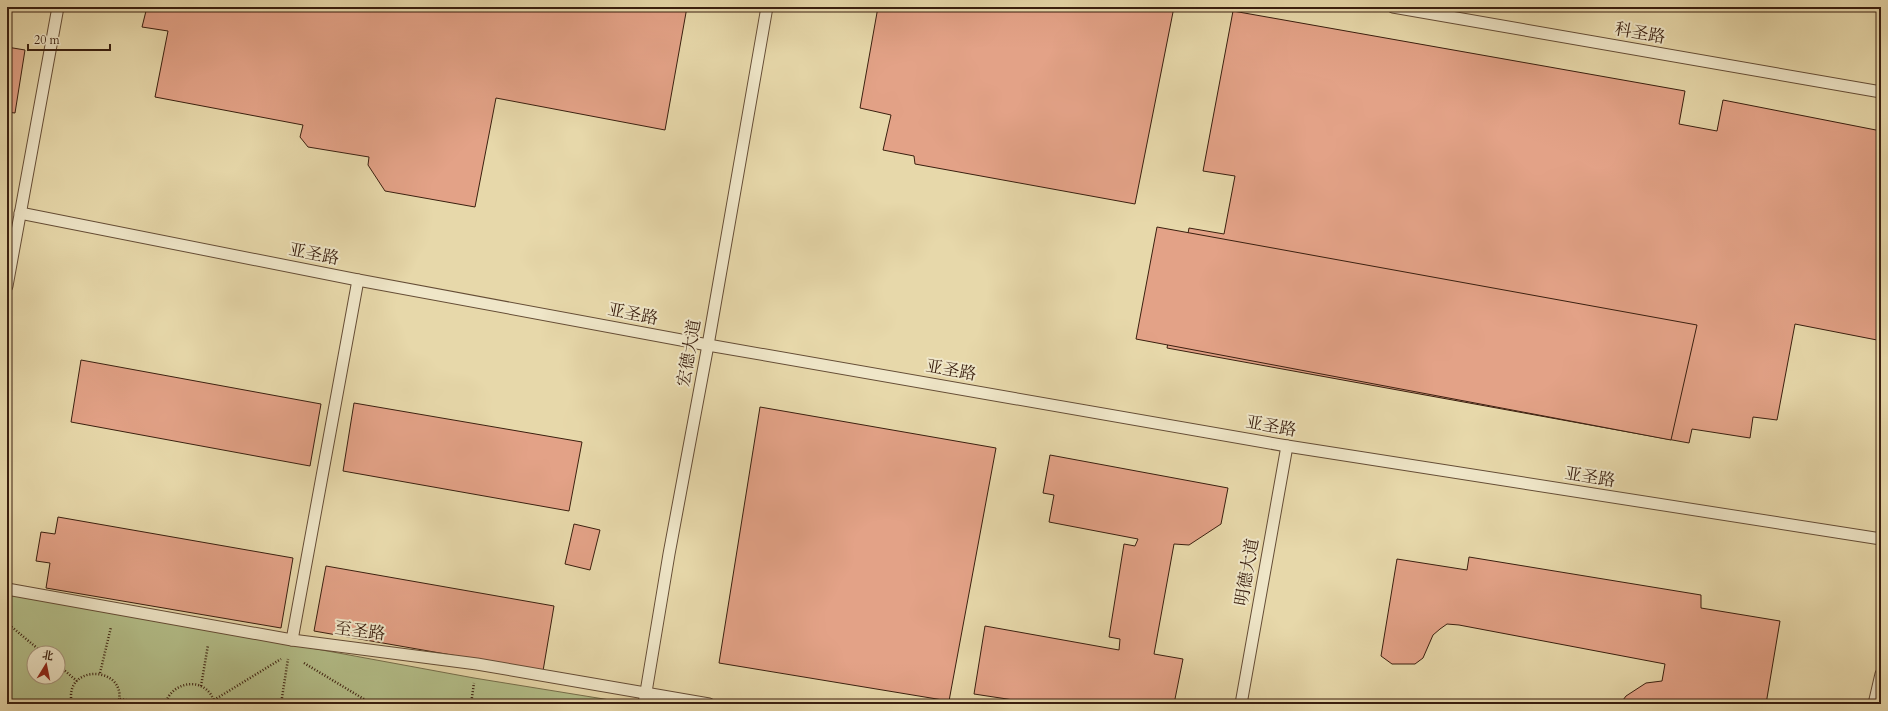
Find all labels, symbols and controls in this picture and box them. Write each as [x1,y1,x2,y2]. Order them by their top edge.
street label: 科圣路 [1613,17,1667,49]
scale bar [28,26,110,52]
text: 20 m [34,32,61,48]
street label: 亚圣路 [287,238,341,270]
street label: 亚圣路 [606,298,660,330]
street label: 宏德大道 [672,318,706,388]
street label: 亚圣路 [924,354,978,386]
street label: 亚圣路 [1244,410,1298,442]
street label: 亚圣路 [1563,462,1617,492]
street label: 明德大道 [1230,537,1264,607]
street label: 至圣路 [333,616,387,646]
north arrow [26,645,66,685]
text: 北 [41,647,54,664]

